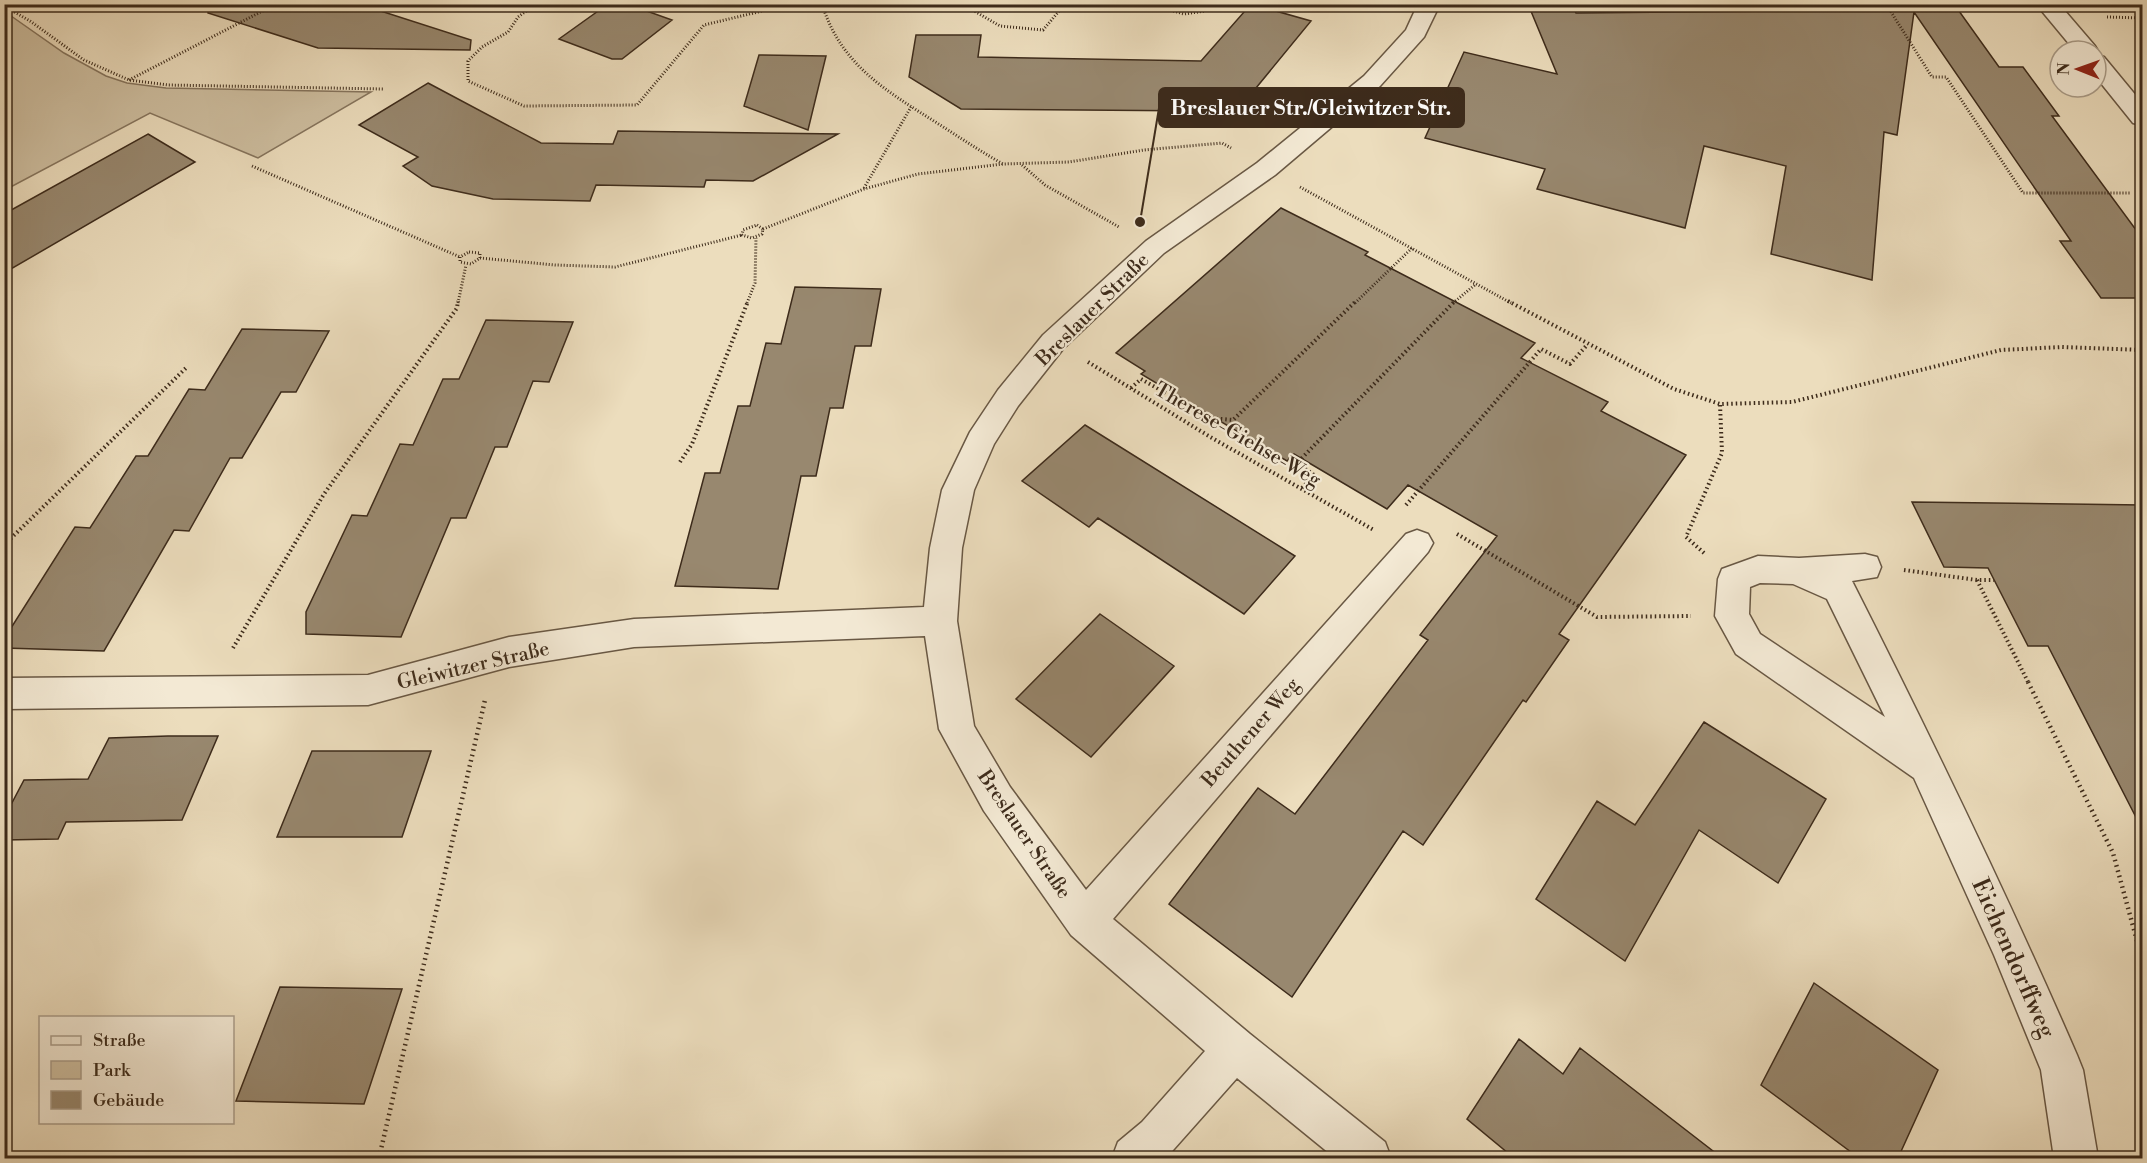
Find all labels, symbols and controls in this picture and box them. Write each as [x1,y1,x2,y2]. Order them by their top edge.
north arrow [2048,39,2108,99]
text: N [2054,62,2074,75]
callout: Breslauer Str./Gleiwitzer Str. [1159,88,1464,127]
text: Breslauer Str./Gleiwitzer Str. [1171,96,1451,122]
street label: Breslauer Straße [1030,248,1155,373]
street label: Therese-Giehse-Weg [1150,377,1325,493]
street label: Gleiwitzer Straße [395,637,552,696]
street label: Beuthener Weg [1196,673,1306,794]
street label: Breslauer Straße [971,765,1076,904]
street label: Eichendorffweg [1964,874,2062,1043]
legend [39,1016,234,1124]
text: Straße [93,1029,146,1052]
text: Park [93,1059,132,1082]
text: Gebäude [93,1089,164,1112]

